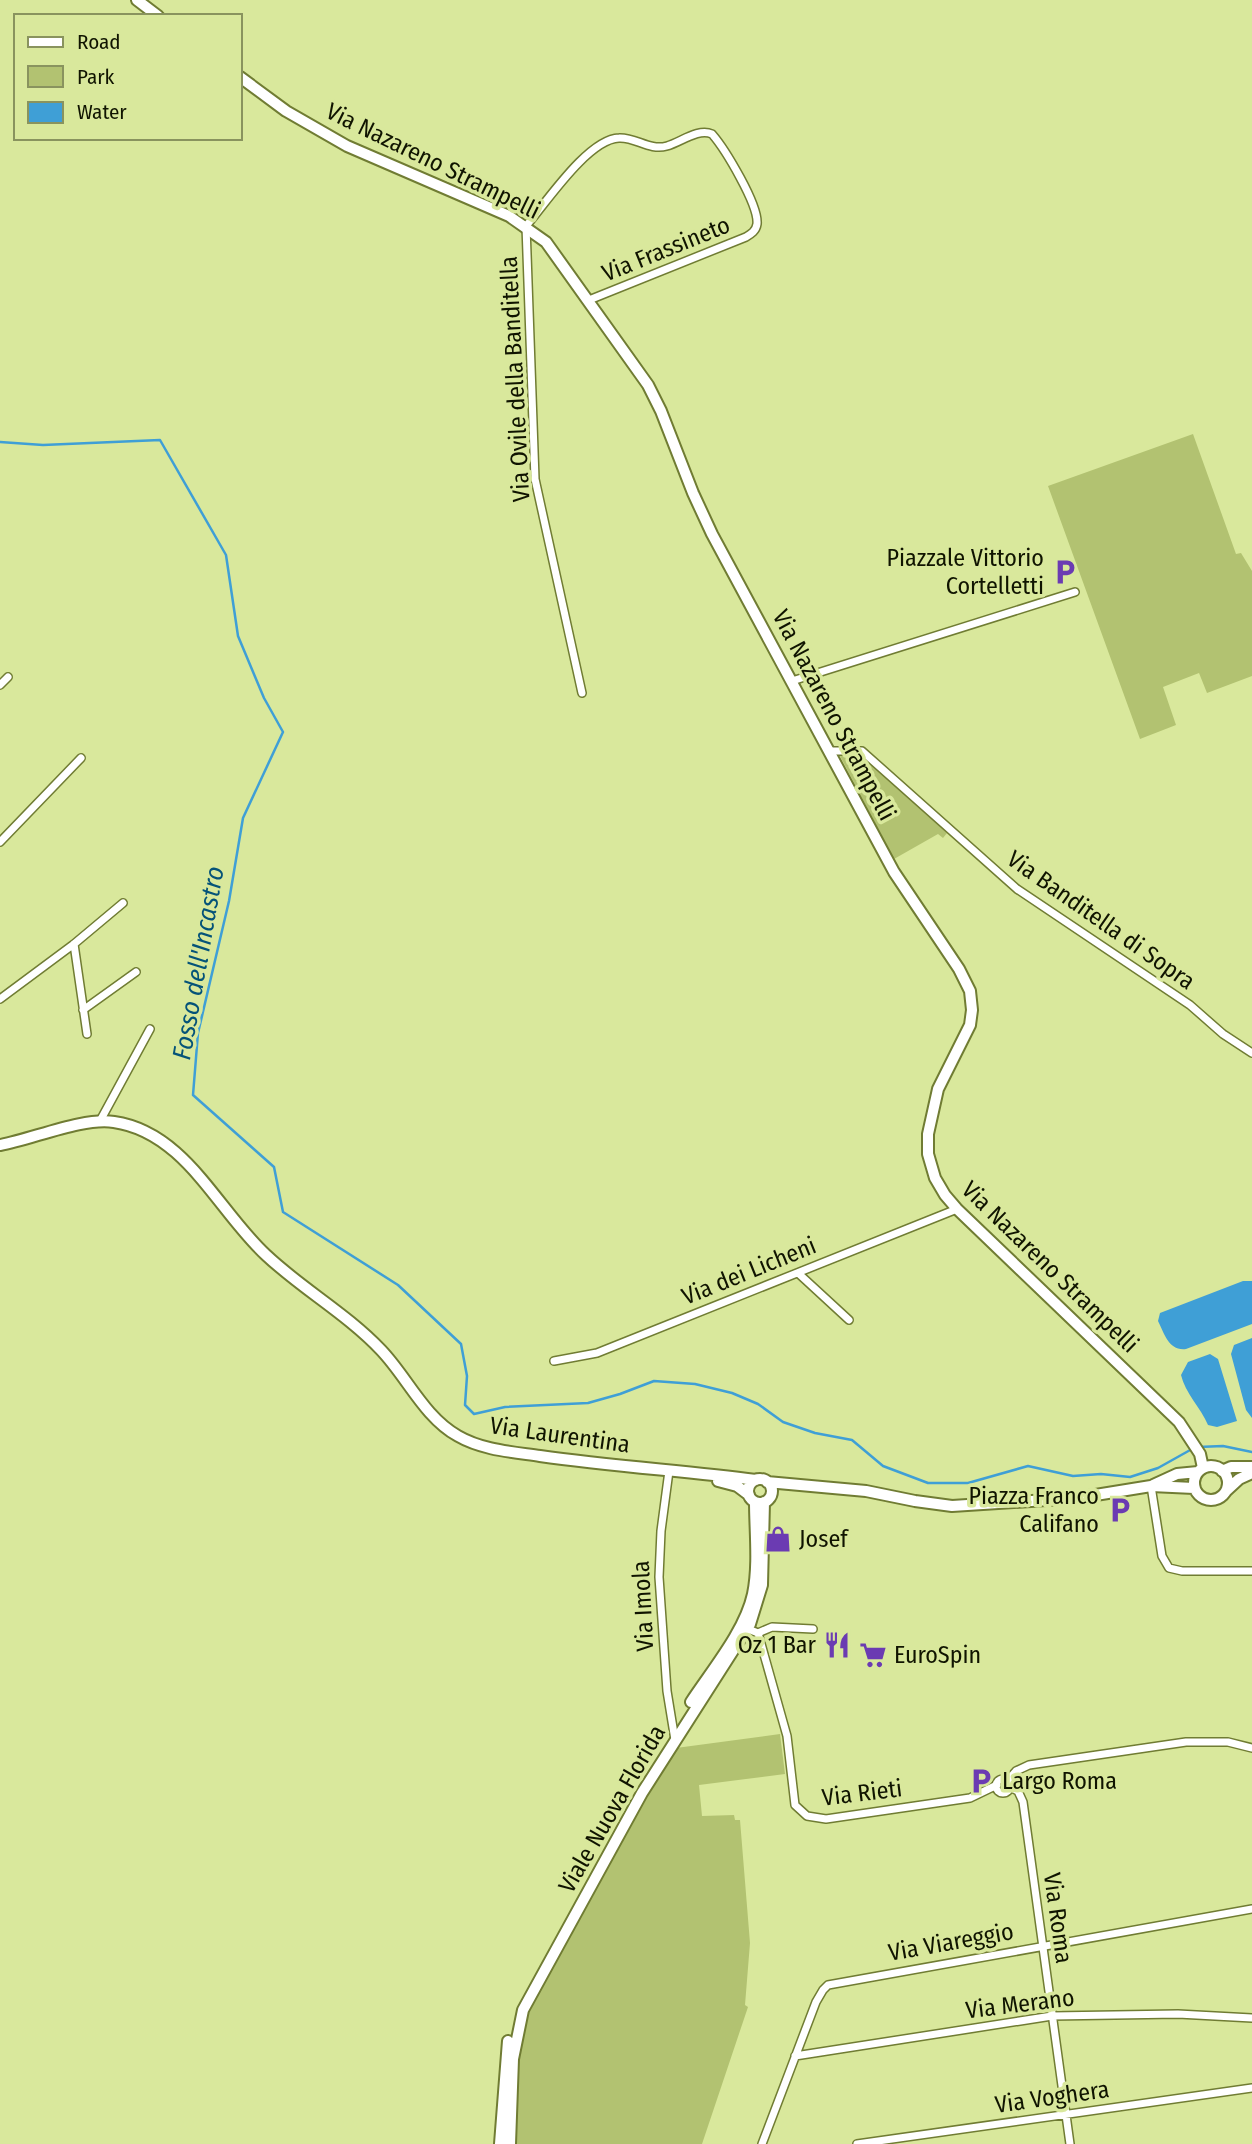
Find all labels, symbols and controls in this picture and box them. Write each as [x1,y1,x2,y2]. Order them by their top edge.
legend [14,14,242,140]
text: Road [77,29,121,55]
text: Park [77,64,115,90]
street label: Via Nazareno Strampelli [322,97,544,225]
text: Water [77,99,127,125]
street label: Via Frassineto [598,211,734,287]
street label: Via Ovile della Banditella [495,255,535,503]
place label: Piazzale Vittorio Cortelletti [886,544,1044,600]
parking icon: Piazzale Vittorio Cortelletti [1050,557,1080,587]
street label: Via Nazareno Strampelli [767,605,901,825]
street label: Via Banditella di Sopra [1002,845,1200,995]
water label: Fosso dell'Incastro [166,864,231,1062]
street label: Via Nazareno Strampelli [956,1176,1144,1358]
street label: Via dei Licheni [678,1231,820,1311]
street label: Via Laurentina [488,1411,632,1459]
place label: Piazza Franco Califano [968,1482,1099,1538]
parking icon: Piazza Franco Califano [1105,1495,1135,1525]
shop icon: Josef [763,1524,793,1554]
place label: Josef [799,1525,849,1553]
street label: Via Imola [627,1560,659,1652]
restaurant icon: Oz 1 Bar [822,1630,852,1660]
place label: Oz 1 Bar [738,1631,817,1659]
supermarket icon: EuroSpin [858,1640,888,1670]
place label: EuroSpin [894,1641,981,1669]
street label: Viale Nuova Florida [553,1720,671,1898]
parking icon: Largo Roma [966,1766,996,1796]
place label: Largo Roma [1002,1767,1117,1795]
street label: Via Rieti [820,1774,904,1812]
street label: Via Roma [1038,1871,1078,1965]
street label: Via Viareggio [886,1917,1016,1967]
street label: Via Merano [964,1983,1076,2025]
street label: Via Voghera [993,2075,1111,2119]

